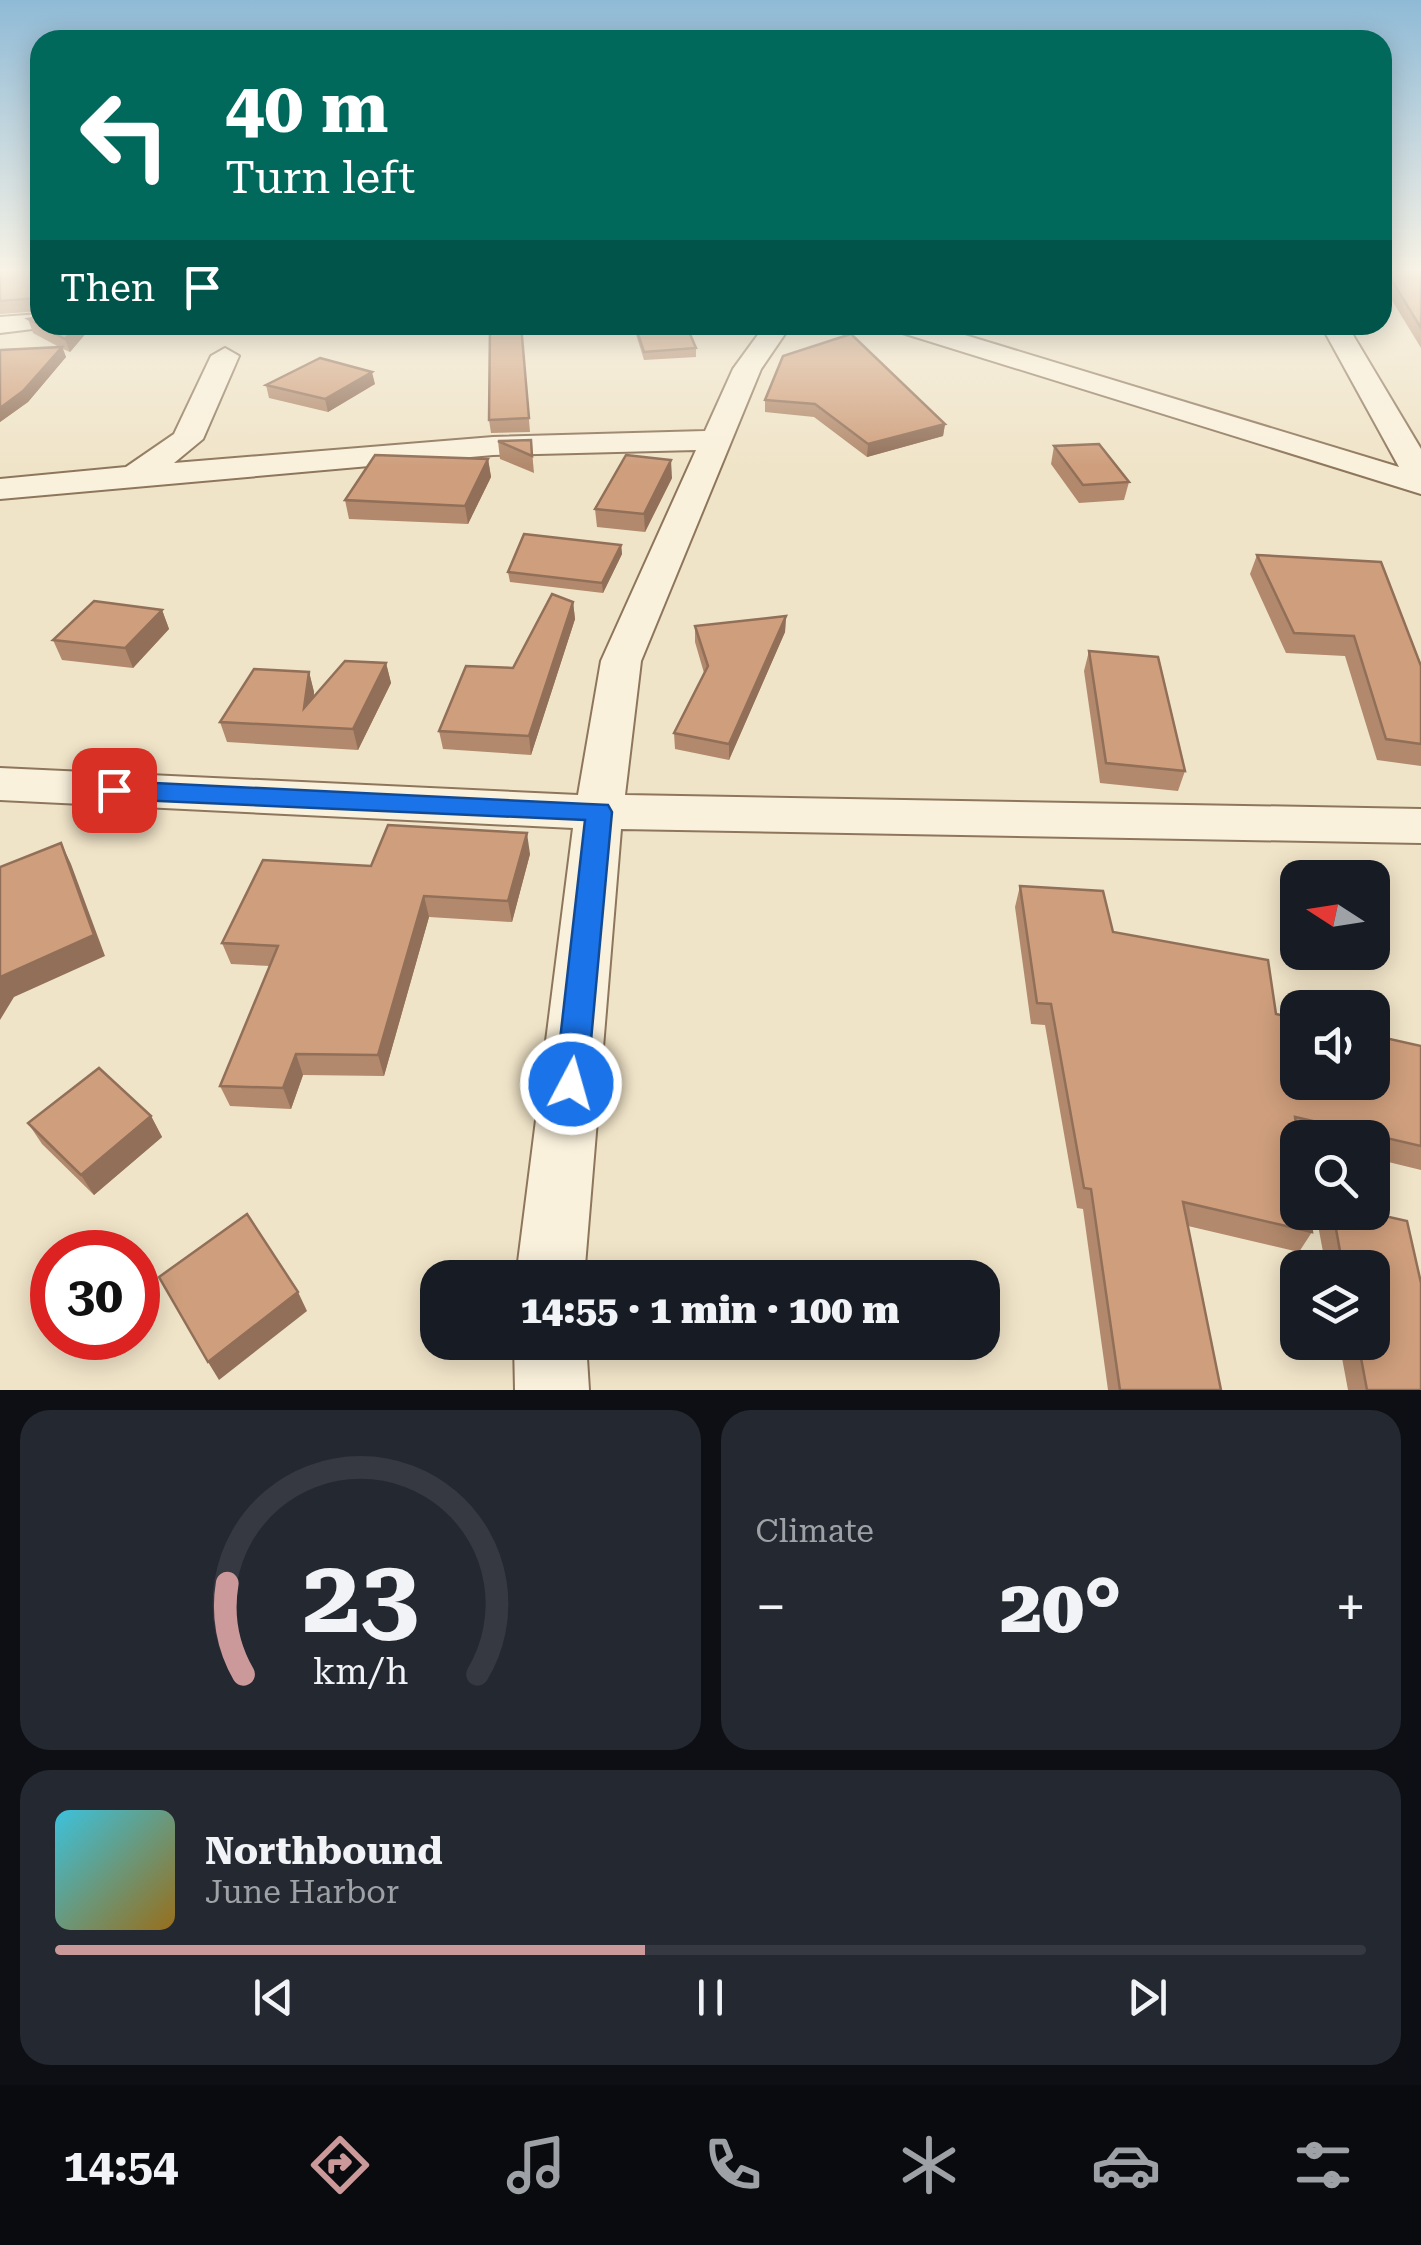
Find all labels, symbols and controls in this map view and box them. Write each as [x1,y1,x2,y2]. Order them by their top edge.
text: 40 m [225,67,389,149]
icon: left [60,70,190,200]
text: Turn left [225,151,415,204]
icon: arrive [175,260,230,315]
text: Then [60,266,155,310]
pin [72,748,157,833]
icon: arrive [87,763,142,818]
north arrow [1280,860,1390,970]
map controls [1280,860,1390,1360]
button: sound [1280,990,1390,1100]
position arrow [519,1032,623,1136]
button: search [1280,1120,1390,1230]
speed limit sign: 30 [30,1230,160,1360]
button: layers [1280,1250,1390,1360]
text: 14:55 · 1 min · 100 m [520,1288,900,1332]
text: Climate [756,1512,874,1550]
text: 23 [302,1536,418,1657]
text: 20° [1000,1562,1122,1650]
text: − [756,1575,786,1639]
text: + [1335,1575,1366,1639]
text: km/h [312,1651,408,1693]
text: Northbound [205,1829,443,1873]
text: June Harbor [205,1873,399,1911]
icon: previous [246,1970,301,2025]
icon: pause [683,1970,738,2025]
icon: next [1120,1970,1175,2025]
icon: directions [305,2130,375,2200]
icon: music [501,2130,571,2200]
icon: phone [698,2130,768,2200]
icon: climate [894,2130,964,2200]
icon: car [1091,2130,1161,2200]
icon: filters [1288,2130,1358,2200]
text: 14:54 [63,2139,178,2192]

